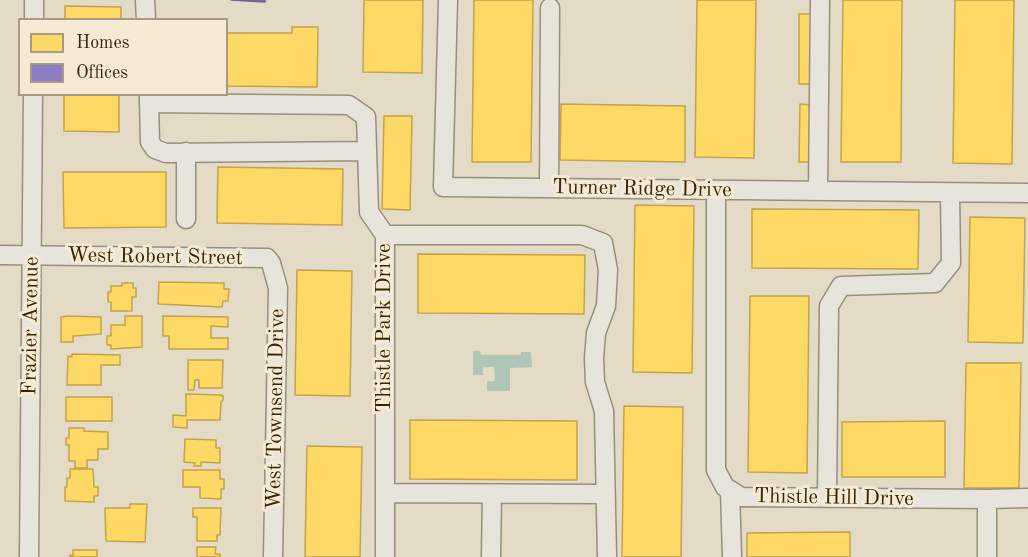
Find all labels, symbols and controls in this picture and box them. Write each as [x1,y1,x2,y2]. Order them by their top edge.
legend [18,18,228,96]
text: Homes [76,34,130,52]
text: Offices [76,64,128,82]
street label: Turner Ridge Drive [552,175,732,203]
street label: West Robert Street [67,243,243,271]
street label: Thistle Park Drive [371,243,397,413]
street label: Frazier Avenue [17,256,45,396]
street label: West Townsend Drive [262,308,290,510]
street label: Thistle Hill Drive [754,484,914,512]

